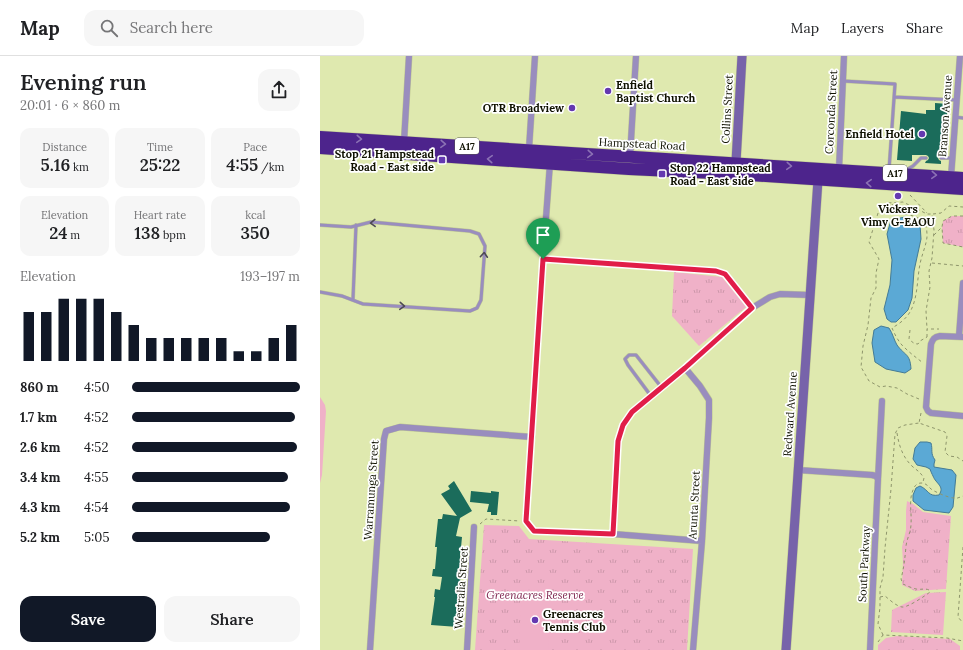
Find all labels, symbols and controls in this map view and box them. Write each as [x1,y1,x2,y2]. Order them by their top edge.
search box [84,10,364,46]
text: Map [20,16,60,40]
icon: search [98,17,120,39]
text: Search here [130,18,213,37]
text: Map [791,19,819,37]
text: Layers [841,19,884,37]
text: Share [906,19,943,37]
text: Evening run [20,68,147,96]
button: share [258,69,300,111]
street label: Corconda Street [822,69,840,154]
street label: Collins Street [718,73,736,144]
street label: Branson Avenue [935,74,955,158]
place label: Enfield Baptist Church [616,78,696,105]
marker: Enfield Baptist Church [603,86,613,96]
text: 20:01 · 6 × 860 m [20,97,120,114]
place label: OTR Broadview [483,101,564,115]
marker: OTR Broadview [567,103,577,113]
place label: Enfield Hotel [845,127,915,141]
marker: Enfield Hotel [917,129,927,139]
one-way arrow [356,135,362,143]
street label: Hampstead Road [598,135,686,153]
road number: A17 [455,138,479,154]
text: Distance [42,140,87,154]
text: Time [147,140,173,154]
text: Pace [243,140,267,154]
one-way arrow [440,140,446,149]
place label: Stop 21 Hampstead Road - East side [335,147,434,174]
one-way arrow [587,150,593,159]
text: 5.16 [40,154,70,176]
text: 25:22 [140,154,180,176]
text: 4:55 [226,154,258,176]
marker: Stop 21 Hampstead Road - East side [437,155,447,165]
one-way arrow [487,155,493,164]
text: km [70,160,89,174]
text: /km [258,160,284,174]
place label: Stop 22 Hampstead Road - East side [670,161,771,188]
one-way arrow [786,161,792,170]
road number: A17 [883,165,907,181]
marker: Stop 22 Hampstead Road - East side [657,169,667,179]
one-way arrow [931,171,937,180]
one-way arrow [866,179,872,187]
marker: Vickers Vimy G-EAOU [893,191,903,201]
place label: Vickers Vimy G-EAOU [861,202,936,229]
text: Elevation [41,208,88,222]
text: Heart rate [134,208,186,222]
text: kcal [245,208,265,222]
pin [526,218,560,259]
one-way arrow [369,219,375,227]
text: 24 [49,222,67,244]
text: 138 [134,222,160,244]
text: 350 [241,222,270,244]
icon: arrive [532,224,554,246]
text: m [67,228,80,242]
text: bpm [160,228,186,242]
one-way arrow [480,252,489,258]
text: Elevation [20,268,76,285]
text: 193–197 m [240,268,300,285]
one-way arrow [399,302,405,311]
street label: Redward Avenue [780,371,800,457]
text: 860 m [20,379,59,396]
text: 4:50 [84,379,109,396]
text: 1.7 km [20,409,57,426]
text: 4:52 [84,409,108,426]
text: 2.6 km [20,439,61,456]
text: 4:52 [84,439,108,456]
street label: Warramunga Street [361,439,382,540]
text: 3.4 km [20,469,61,486]
text: 4:55 [84,469,108,486]
street label: Arunta Street [685,470,703,541]
text: 4.3 km [20,499,61,516]
text: 4:54 [84,499,108,516]
street label: South Parkway [855,526,873,602]
text: 5.2 km [20,529,60,546]
text: 5:05 [84,529,110,546]
street label: Westralia Street [451,546,471,629]
park label: Greenacres Reserve [486,588,584,602]
button: Save [20,596,156,642]
button: Share [164,596,300,642]
place label: Greenacres Tennis Club [543,607,605,634]
marker: Greenacres Tennis Club [530,615,540,625]

